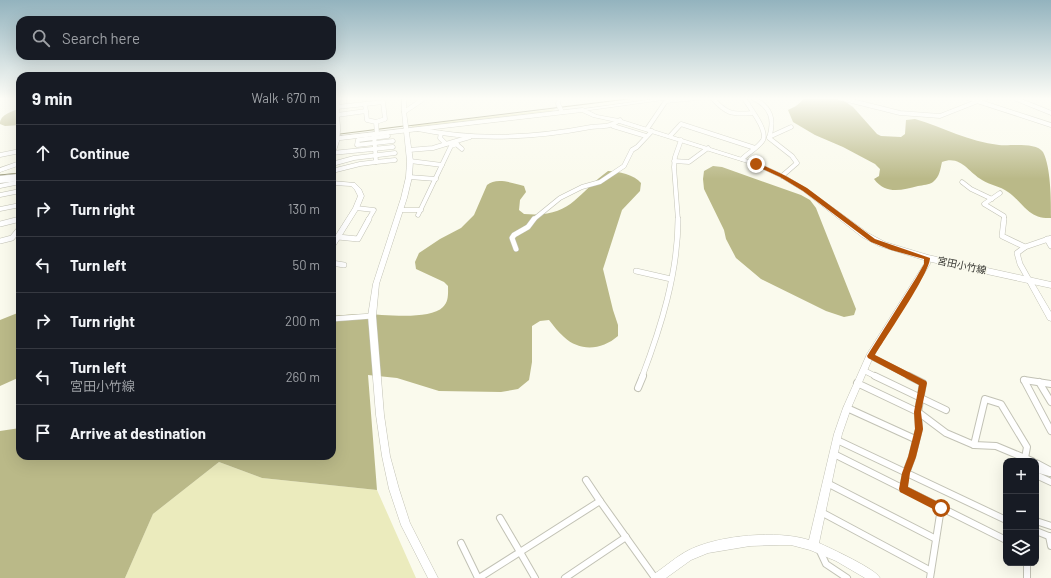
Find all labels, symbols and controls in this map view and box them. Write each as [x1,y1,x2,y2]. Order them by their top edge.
search box [16,16,336,60]
icon: search [30,27,52,49]
text: Search here [62,29,140,47]
text: 9 min [32,88,72,108]
text: Walk · 670 m [252,90,320,106]
icon: ahead [32,142,54,164]
text: Continue [70,144,130,162]
text: 30 m [293,145,320,161]
route end [747,155,765,173]
icon: right [32,198,54,220]
text: Turn right [70,200,135,218]
text: 130 m [288,201,320,217]
icon: left [32,254,54,276]
street label: 宮田小竹線 [936,254,988,276]
text: Turn left [70,256,126,274]
text: 50 m [293,257,320,273]
icon: right [32,310,54,332]
text: Turn right [70,312,135,330]
text: 200 m [285,313,320,329]
text: Turn left [70,358,126,376]
icon: left [32,366,54,388]
text: 260 m [286,369,320,385]
text: 宮田小竹線 [70,378,135,394]
icon: arrive [32,422,54,444]
text: Arrive at destination [70,424,206,442]
map controls [1003,458,1039,566]
button: + [1003,458,1039,494]
button: − [1003,494,1039,530]
route start [932,499,950,517]
button: layers [1003,530,1039,566]

